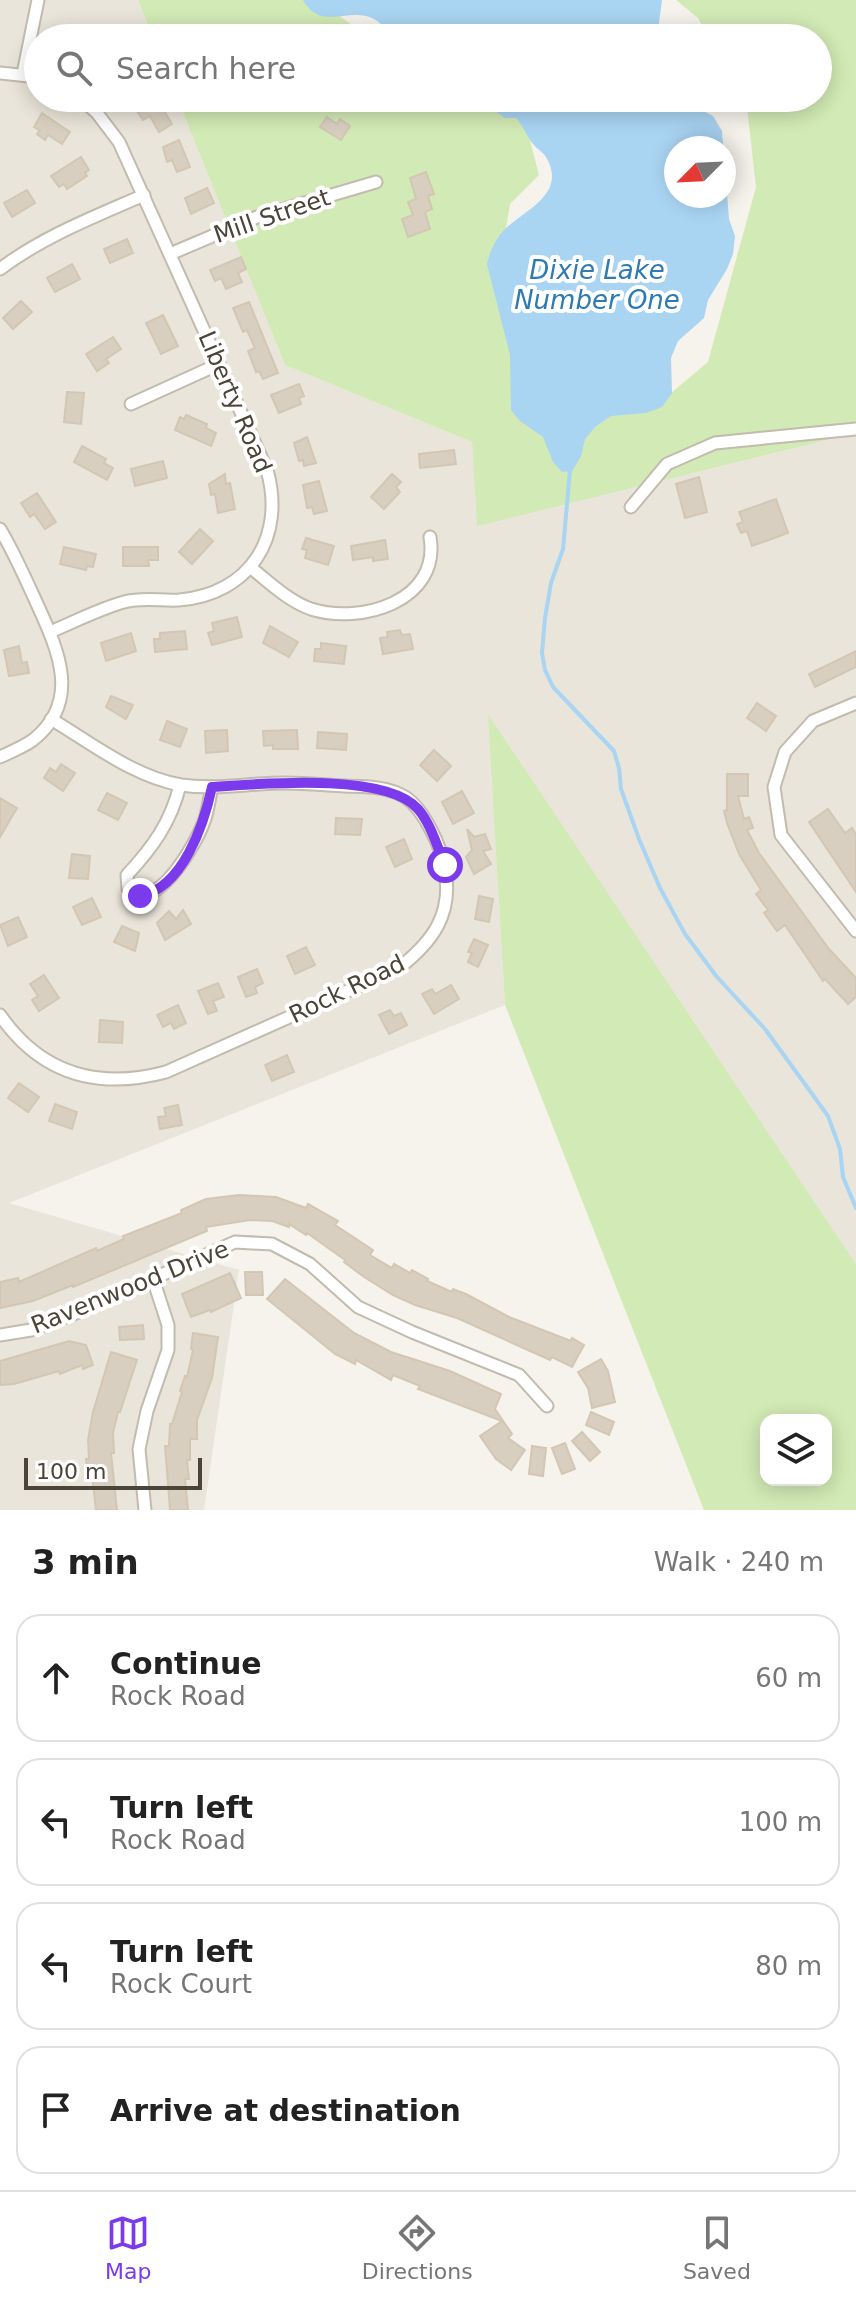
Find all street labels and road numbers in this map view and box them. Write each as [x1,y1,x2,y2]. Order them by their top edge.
street label: Mill Street [210,183,334,249]
street label: Liberty Road [193,327,277,477]
street label: Rock Road [285,949,409,1029]
street label: Ravenwood Drive [27,1235,233,1339]

